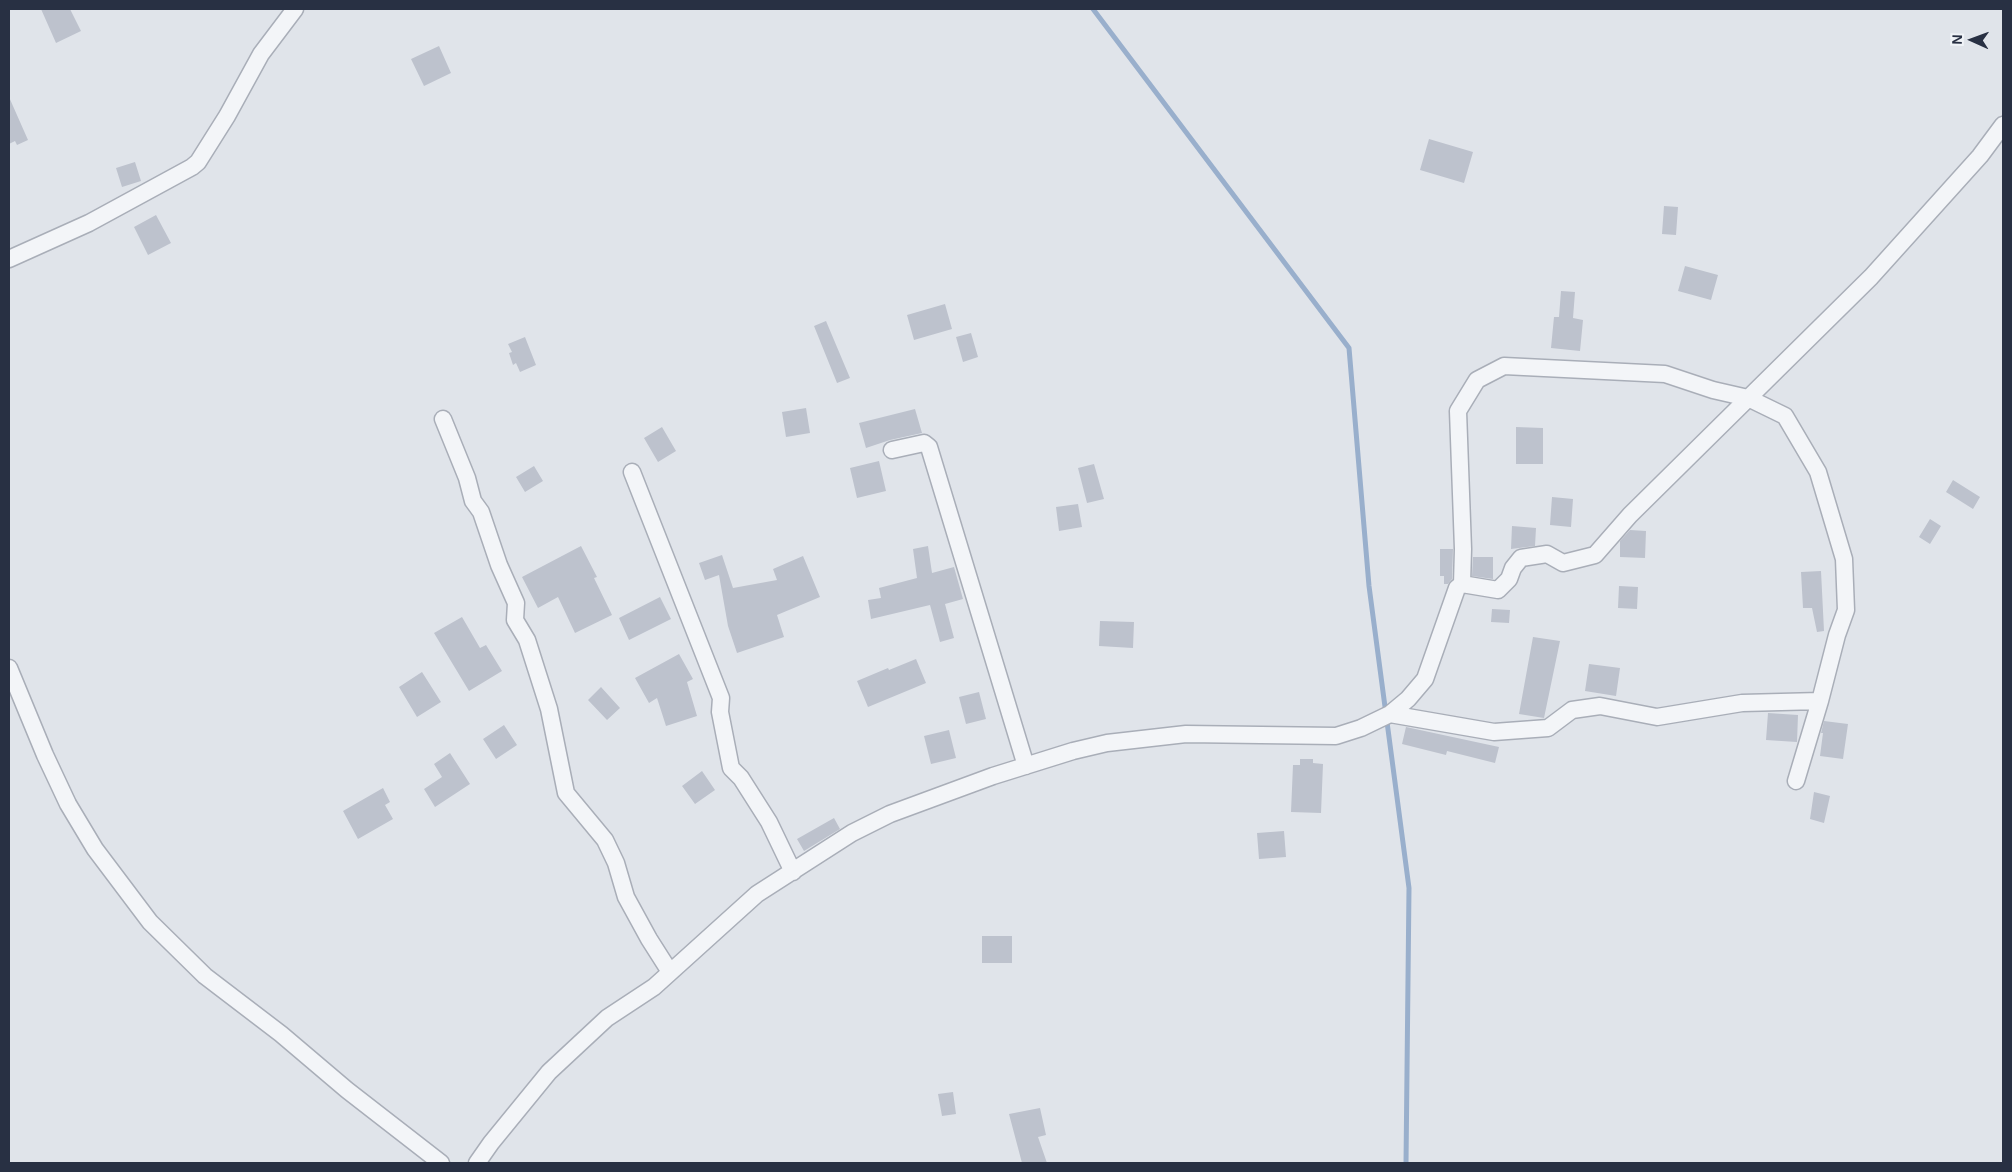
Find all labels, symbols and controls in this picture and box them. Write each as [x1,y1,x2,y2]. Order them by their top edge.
north arrow [1947,15,1997,65]
text: N [1949,34,1965,45]

